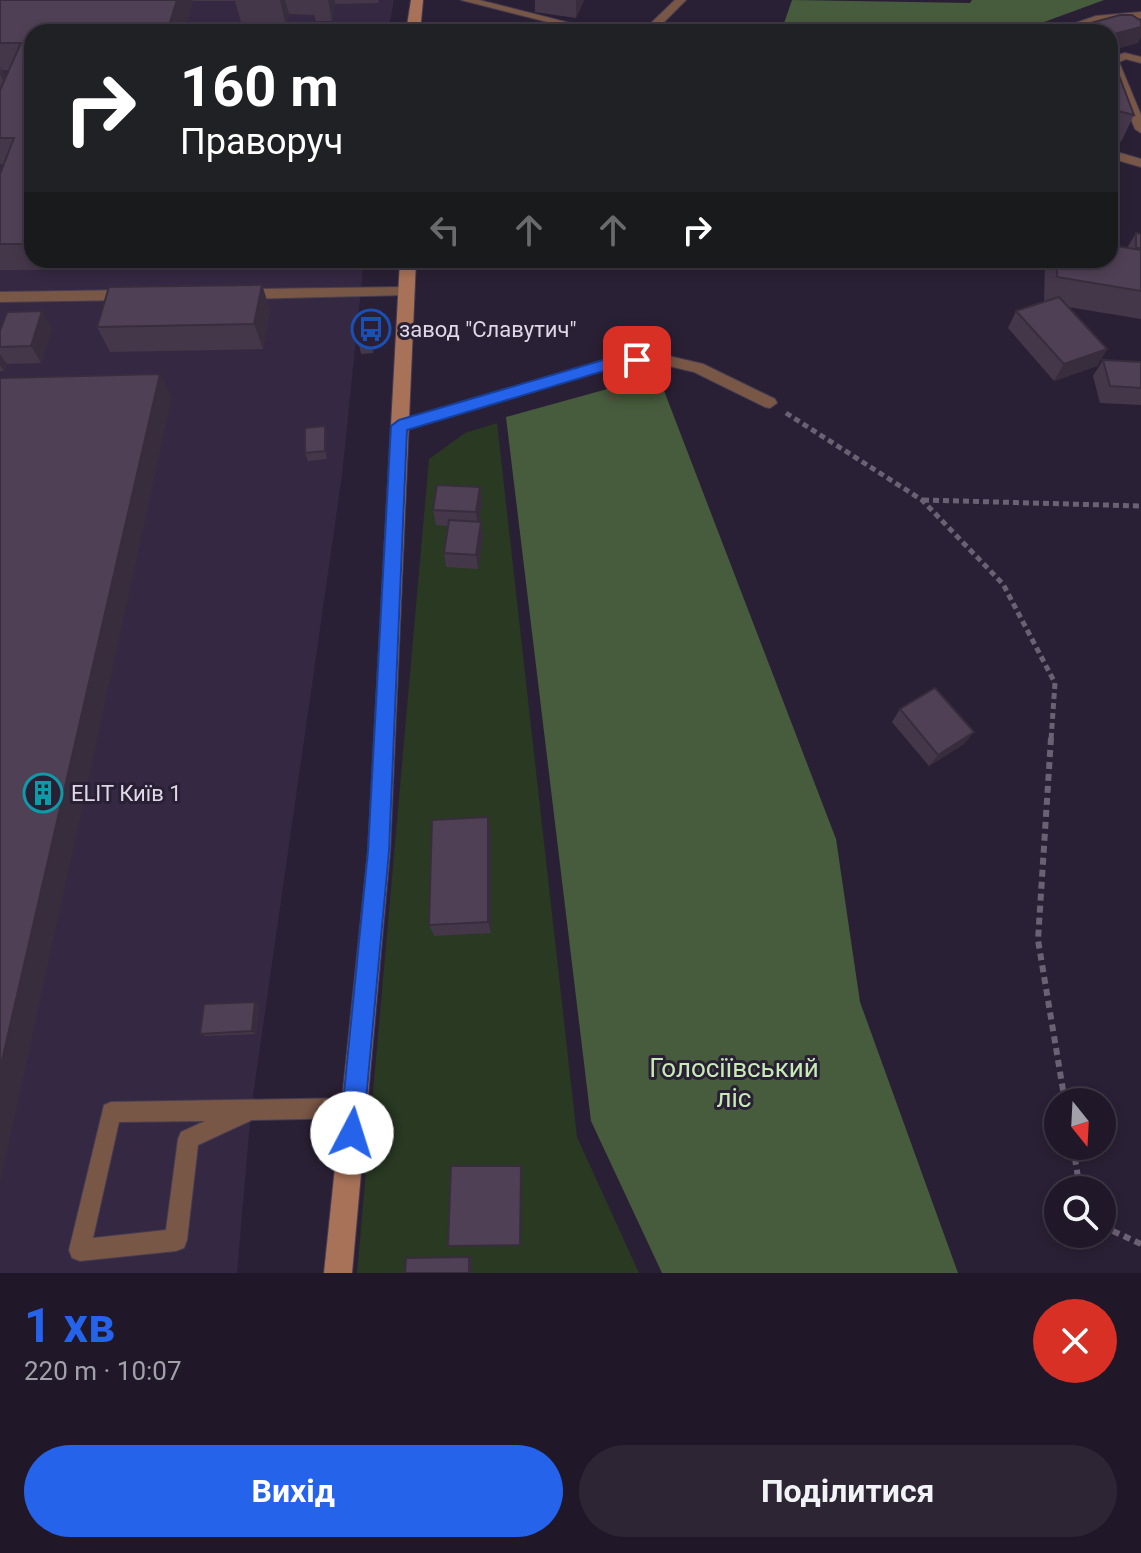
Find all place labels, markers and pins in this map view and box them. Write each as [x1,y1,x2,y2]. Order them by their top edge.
bus stop icon: завод "Славутич" [350,308,392,350]
place label: завод "Славутич" [399,317,576,342]
pin [603,326,671,394]
building icon: ELIT Київ 1 [22,772,64,814]
place label: ELIT Київ 1 [71,781,182,806]

